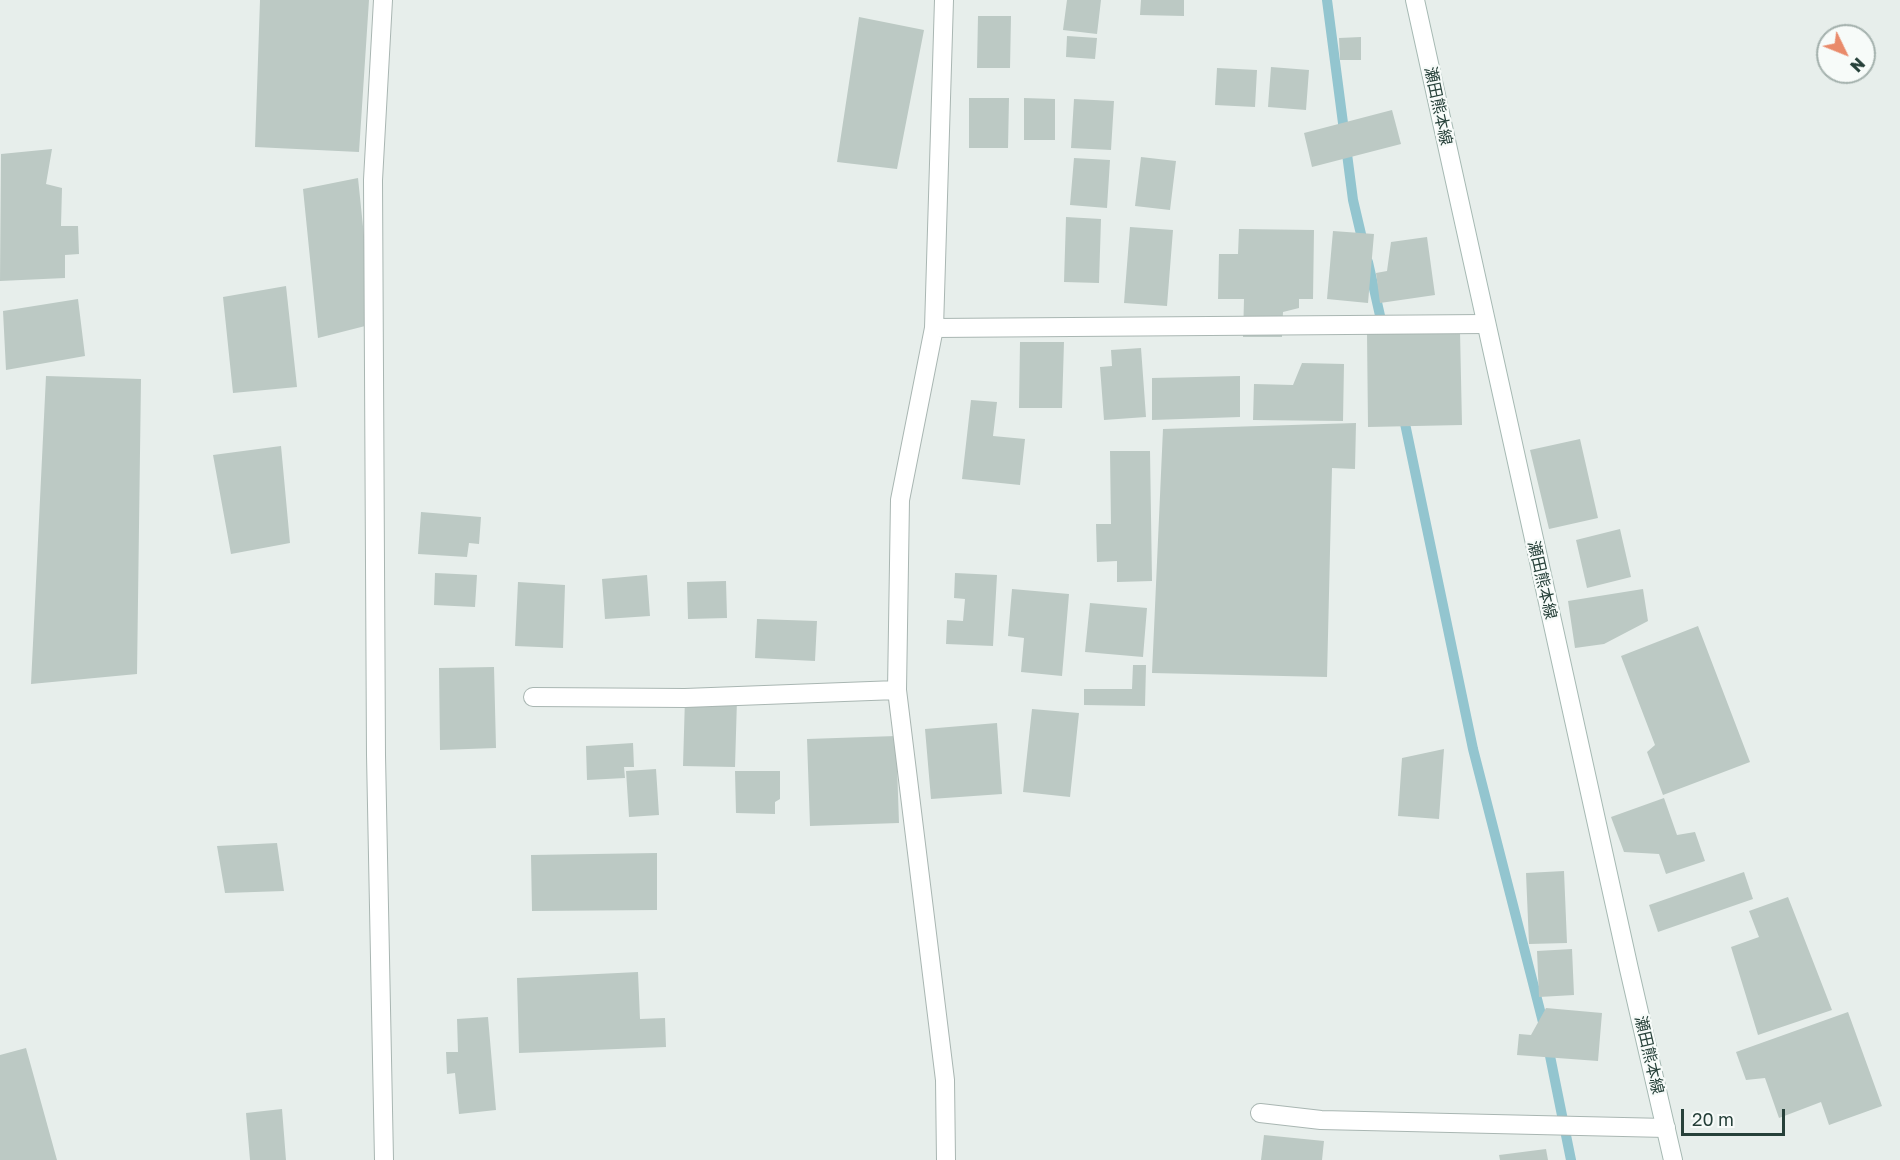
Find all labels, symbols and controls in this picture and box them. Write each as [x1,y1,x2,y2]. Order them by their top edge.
north arrow [1816,24,1876,84]
text: N [1846,54,1869,76]
street label: 瀬田熊本線 [1420,65,1456,147]
street label: 瀬田熊本線 [1524,539,1560,621]
street label: 瀬田熊本線 [1631,1014,1667,1096]
scale bar [1684,1097,1788,1135]
text: 20 m [1692,1108,1734,1130]

